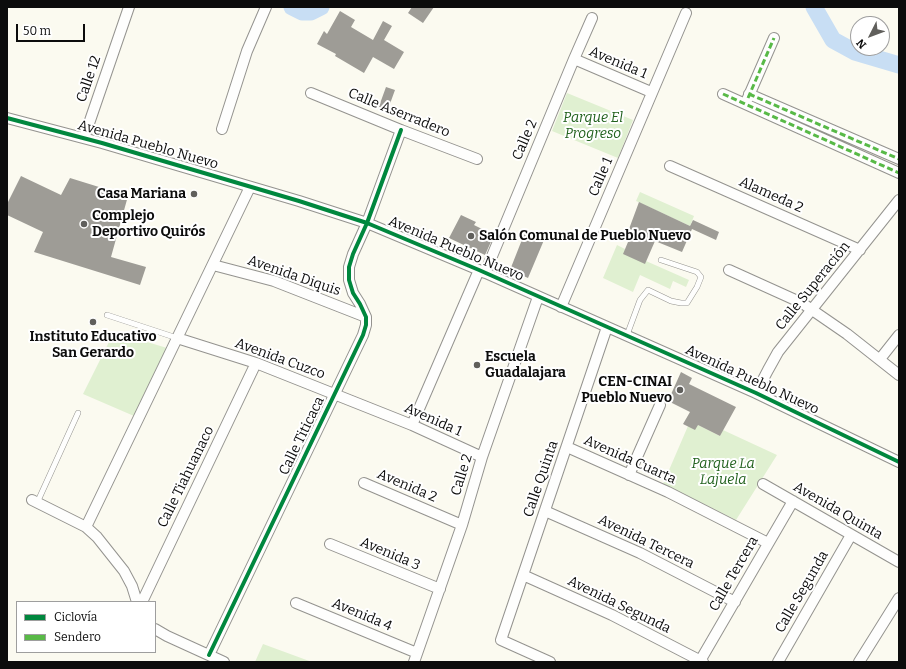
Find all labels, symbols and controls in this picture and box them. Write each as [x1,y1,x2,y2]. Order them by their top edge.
scale bar [18,16,87,42]
north arrow [850,16,890,56]
text: 50 m [23,24,51,38]
text: N [854,36,869,51]
street label: Avenida 1 [586,43,650,83]
street label: Calle 12 [73,53,105,105]
street label: Calle Aserradero [346,85,452,141]
park label: Parque El Progreso [563,110,623,142]
street label: Avenida Pueblo Nuevo [76,117,220,173]
street label: Calle 2 [509,117,541,163]
street label: Calle 1 [585,155,617,199]
street label: Alameda 2 [736,173,806,217]
place label: Casa Mariana [97,186,186,202]
marker: Casa Mariana [189,189,199,199]
place label: Complejo Deportivo Quirós [92,208,205,240]
street label: Avenida Pueblo Nuevo [386,213,526,285]
marker: Complejo Deportivo Quirós [79,219,89,229]
place label: Salón Comunal de Pueblo Nuevo [479,228,691,244]
marker: Salón Comunal de Pueblo Nuevo [466,231,476,241]
street label: Calle Superación [772,238,854,334]
street label: Avenida Diquis [245,252,343,300]
marker: Instituto Educativo San Gerardo [88,317,98,327]
place label: Instituto Educativo San Gerardo [30,329,156,362]
street label: Avenida Cuzco [233,335,327,383]
street label: Avenida Pueblo Nuevo [683,342,821,418]
place label: Escuela Guadalajara [485,349,566,382]
marker: Escuela Guadalajara [472,360,482,370]
place label: CEN-CINAI Pueblo Nuevo [581,374,672,406]
marker: CEN-CINAI Pueblo Nuevo [675,385,685,395]
street label: Calle Titicaca [276,394,328,478]
street label: Avenida 1 [402,400,464,440]
street label: Calle Tiahuanaco [154,423,218,531]
street label: Avenida Cuarta [581,432,679,488]
street label: Calle Quinta [520,439,562,519]
street label: Calle 2 [448,452,476,498]
park label: Parque La Lajuela [691,456,755,488]
street label: Avenida 2 [375,466,439,506]
street label: Avenida Quinta [790,479,886,543]
street label: Avenida Tercera [595,512,697,572]
street label: Calle Tercera [706,533,762,615]
street label: Avenida 3 [357,534,423,574]
street label: Calle Segunda [772,548,832,636]
street label: Avenida Segunda [565,573,673,637]
street label: Avenida 4 [329,595,395,635]
legend [16,601,156,653]
text: Ciclovía [54,610,97,624]
text: Sendero [54,630,101,644]

